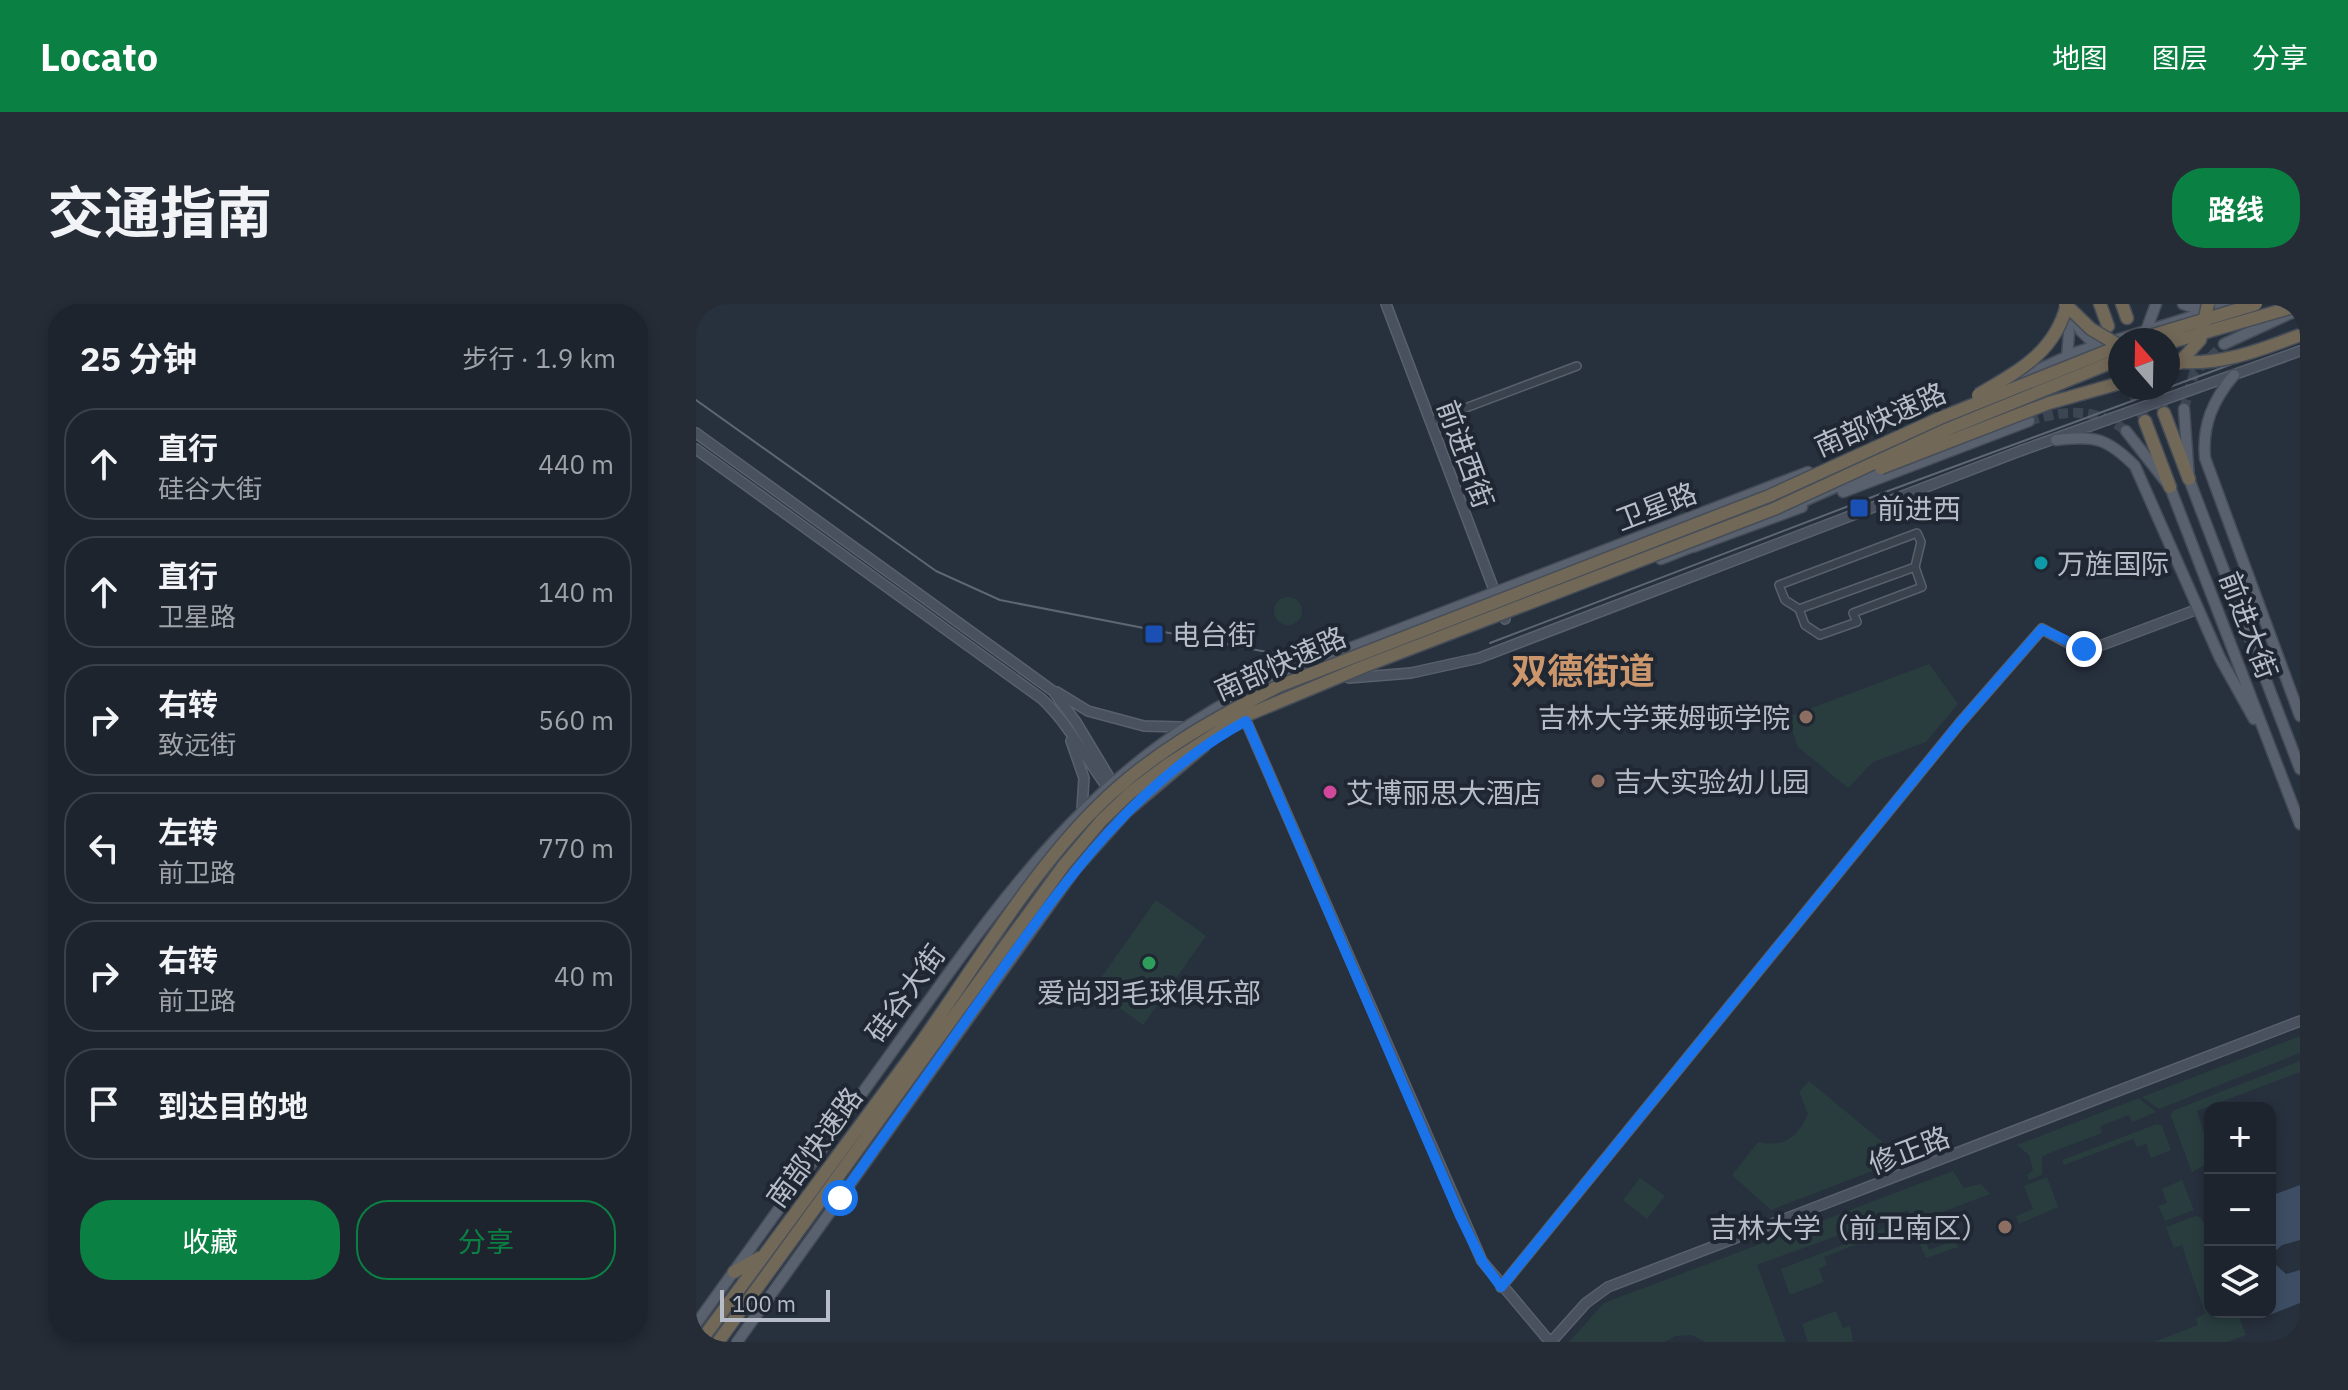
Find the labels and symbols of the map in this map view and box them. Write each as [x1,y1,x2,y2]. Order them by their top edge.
north arrow [2108,328,2180,400]
street label: 南部快速路 [1809,374,1951,464]
street label: 前进西街 [1429,395,1503,513]
street label: 卫星路 [1610,474,1702,538]
place label: 前进西 [1877,490,1961,527]
marker: 前进西 [1848,497,1870,519]
place label: 万旌国际 [2057,545,2169,582]
marker: 万旌国际 [2032,554,2050,572]
street label: 前进大街 [2212,566,2286,684]
place label: 电台街 [1172,616,1256,653]
street label: 南部快速路 [1209,618,1351,708]
marker: 电台街 [1143,623,1165,645]
route end [2066,631,2102,667]
district label: 双德街道 [1511,647,1655,694]
place label: 吉林大学莱姆顿学院 [1538,699,1790,736]
marker: 吉林大学莱姆顿学院 [1797,708,1815,726]
place label: 吉大实验幼儿园 [1614,763,1810,800]
marker: 吉大实验幼儿园 [1589,772,1607,790]
place label: 艾博丽思大酒店 [1346,774,1542,811]
marker: 艾博丽思大酒店 [1321,783,1339,801]
street label: 硅谷大街 [857,937,953,1049]
marker: 爱尚羽毛球俱乐部 [1140,954,1158,972]
place label: 爱尚羽毛球俱乐部 [1037,974,1261,1011]
street label: 南部快速路 [758,1079,870,1215]
street label: 修正路 [1863,1118,1955,1182]
route start [822,1180,858,1216]
place label: 吉林大学（前卫南区） [1709,1209,1989,1246]
marker: 吉林大学（前卫南区） [1996,1218,2014,1236]
scale bar [720,1286,830,1322]

